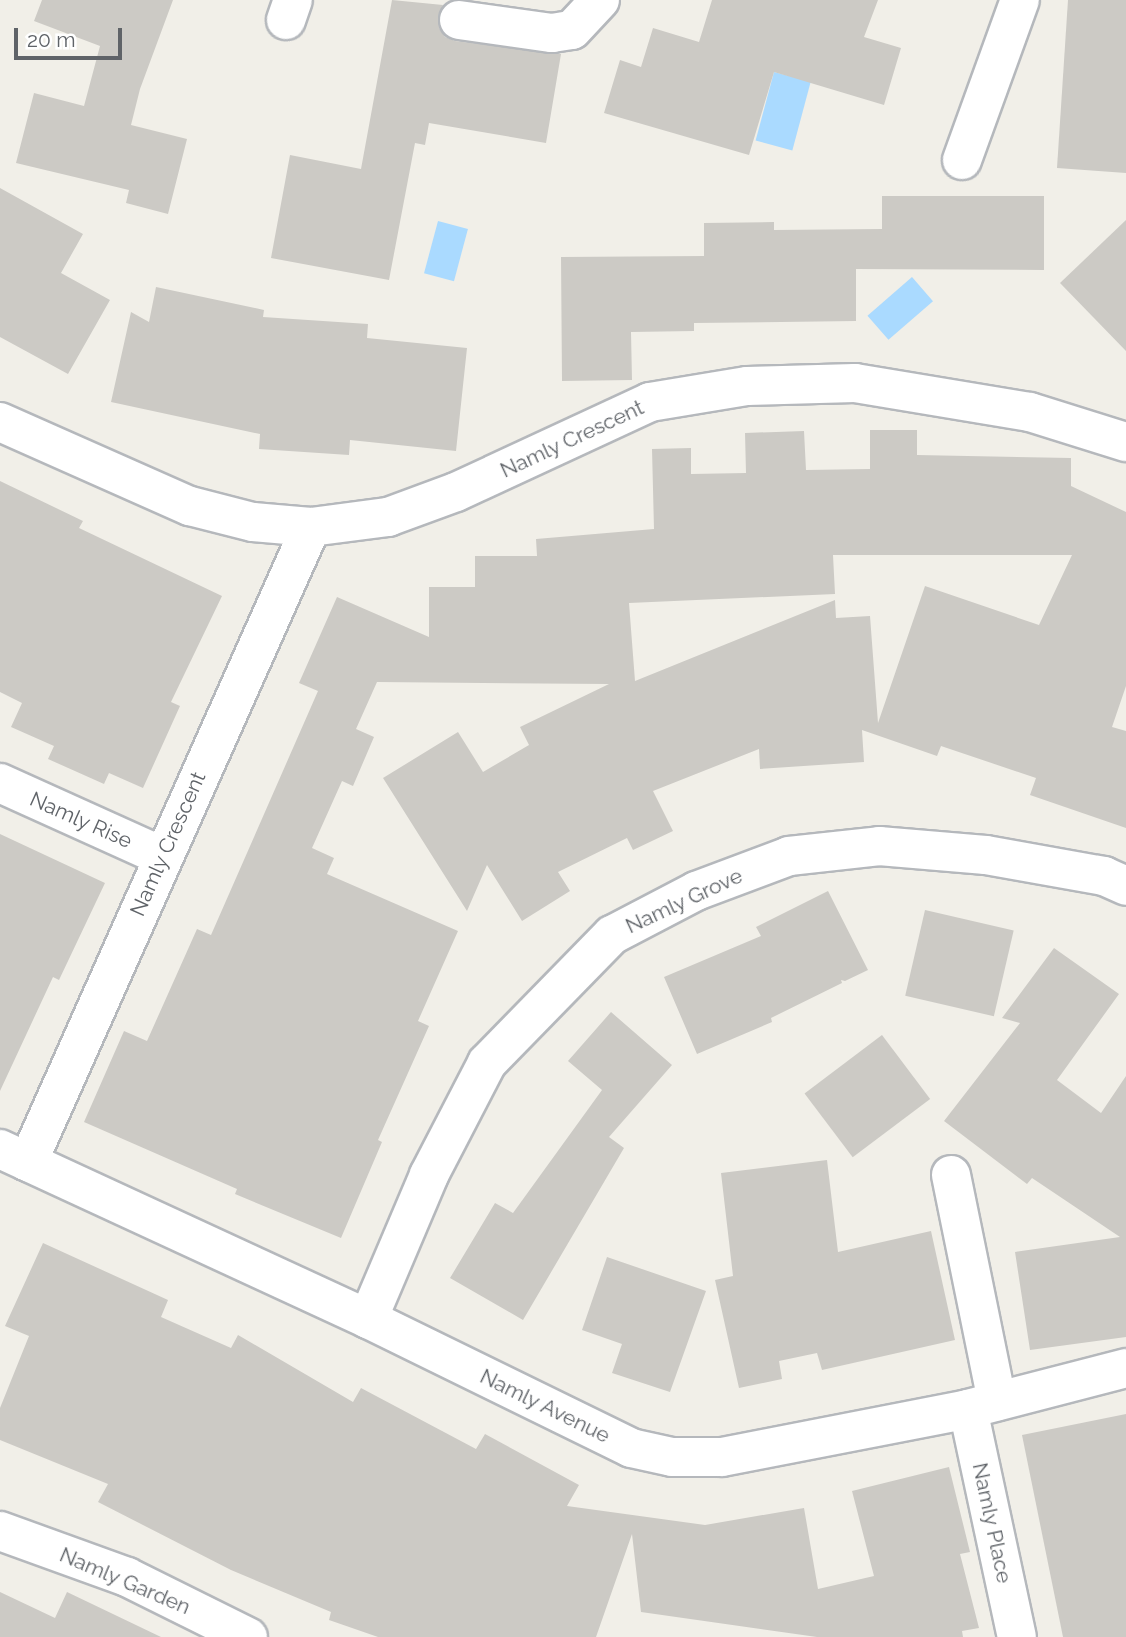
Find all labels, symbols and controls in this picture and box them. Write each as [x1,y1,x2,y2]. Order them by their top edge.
scale bar [18,14,126,58]
text: 20 m [27,27,75,52]
street label: Namly Crescent [496,395,648,483]
street label: Namly Crescent [125,768,211,920]
street label: Namly Rise [26,786,136,854]
street label: Namly Grove [621,863,747,939]
street label: Namly Avenue [475,1363,615,1449]
street label: Namly Place [967,1460,1017,1586]
street label: Namly Garden [56,1542,194,1620]

